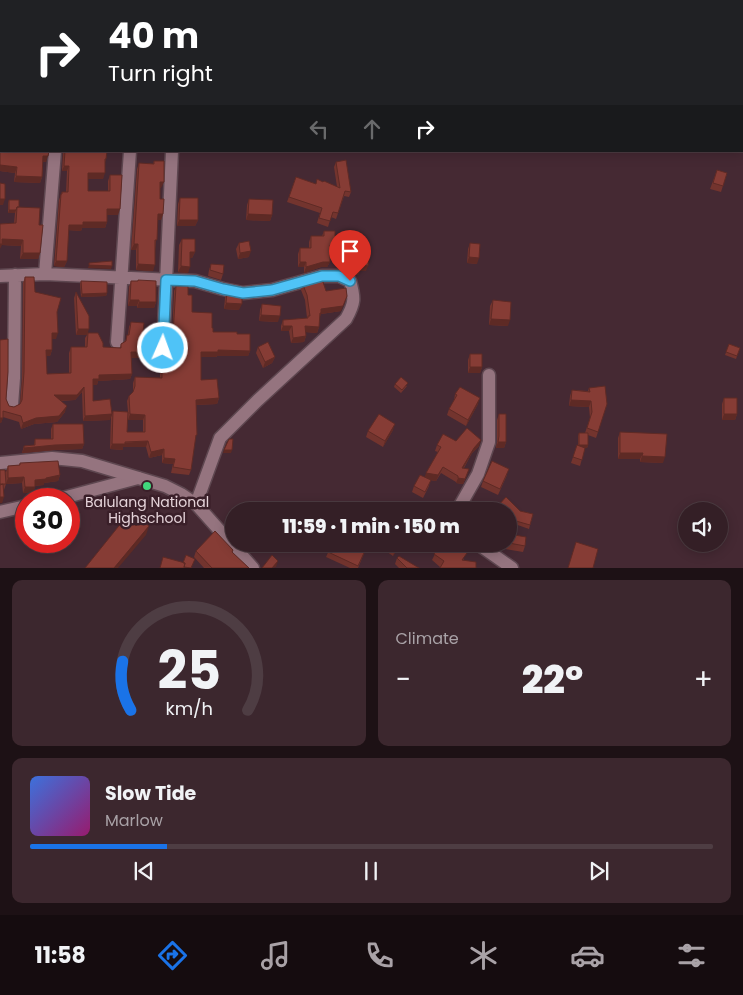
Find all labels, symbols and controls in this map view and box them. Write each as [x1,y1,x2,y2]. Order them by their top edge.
text: 40 m [108,11,199,60]
icon: right [25,20,90,85]
text: Turn right [108,58,213,89]
icon: left [305,115,333,143]
icon: ahead [358,115,386,143]
icon: right [411,115,439,143]
pin [329,230,371,281]
icon: arrive [336,237,364,265]
position arrow [136,321,188,373]
marker: Balulang National Highschool [141,480,153,492]
speed limit sign: 30 [15,488,80,553]
place label: Balulang National Highschool [85,492,209,528]
map controls [678,502,728,552]
button: sound [678,502,728,552]
text: 11:59 · 1 min · 150 m [282,513,460,540]
text: Climate [396,627,459,650]
text: 25 [157,634,221,707]
text: 22° [522,653,583,706]
text: − [396,660,411,699]
text: + [694,660,713,699]
text: km/h [165,696,213,721]
text: Slow Tide [105,780,196,807]
text: Marlow [105,809,163,832]
icon: previous [130,857,158,885]
icon: pause [357,857,385,885]
icon: next [585,857,613,885]
icon: directions [155,938,190,973]
icon: music [258,938,293,973]
icon: phone [362,938,397,973]
icon: climate [466,938,501,973]
icon: car [570,938,605,973]
icon: filters [674,938,709,973]
text: 11:58 [34,940,86,971]

